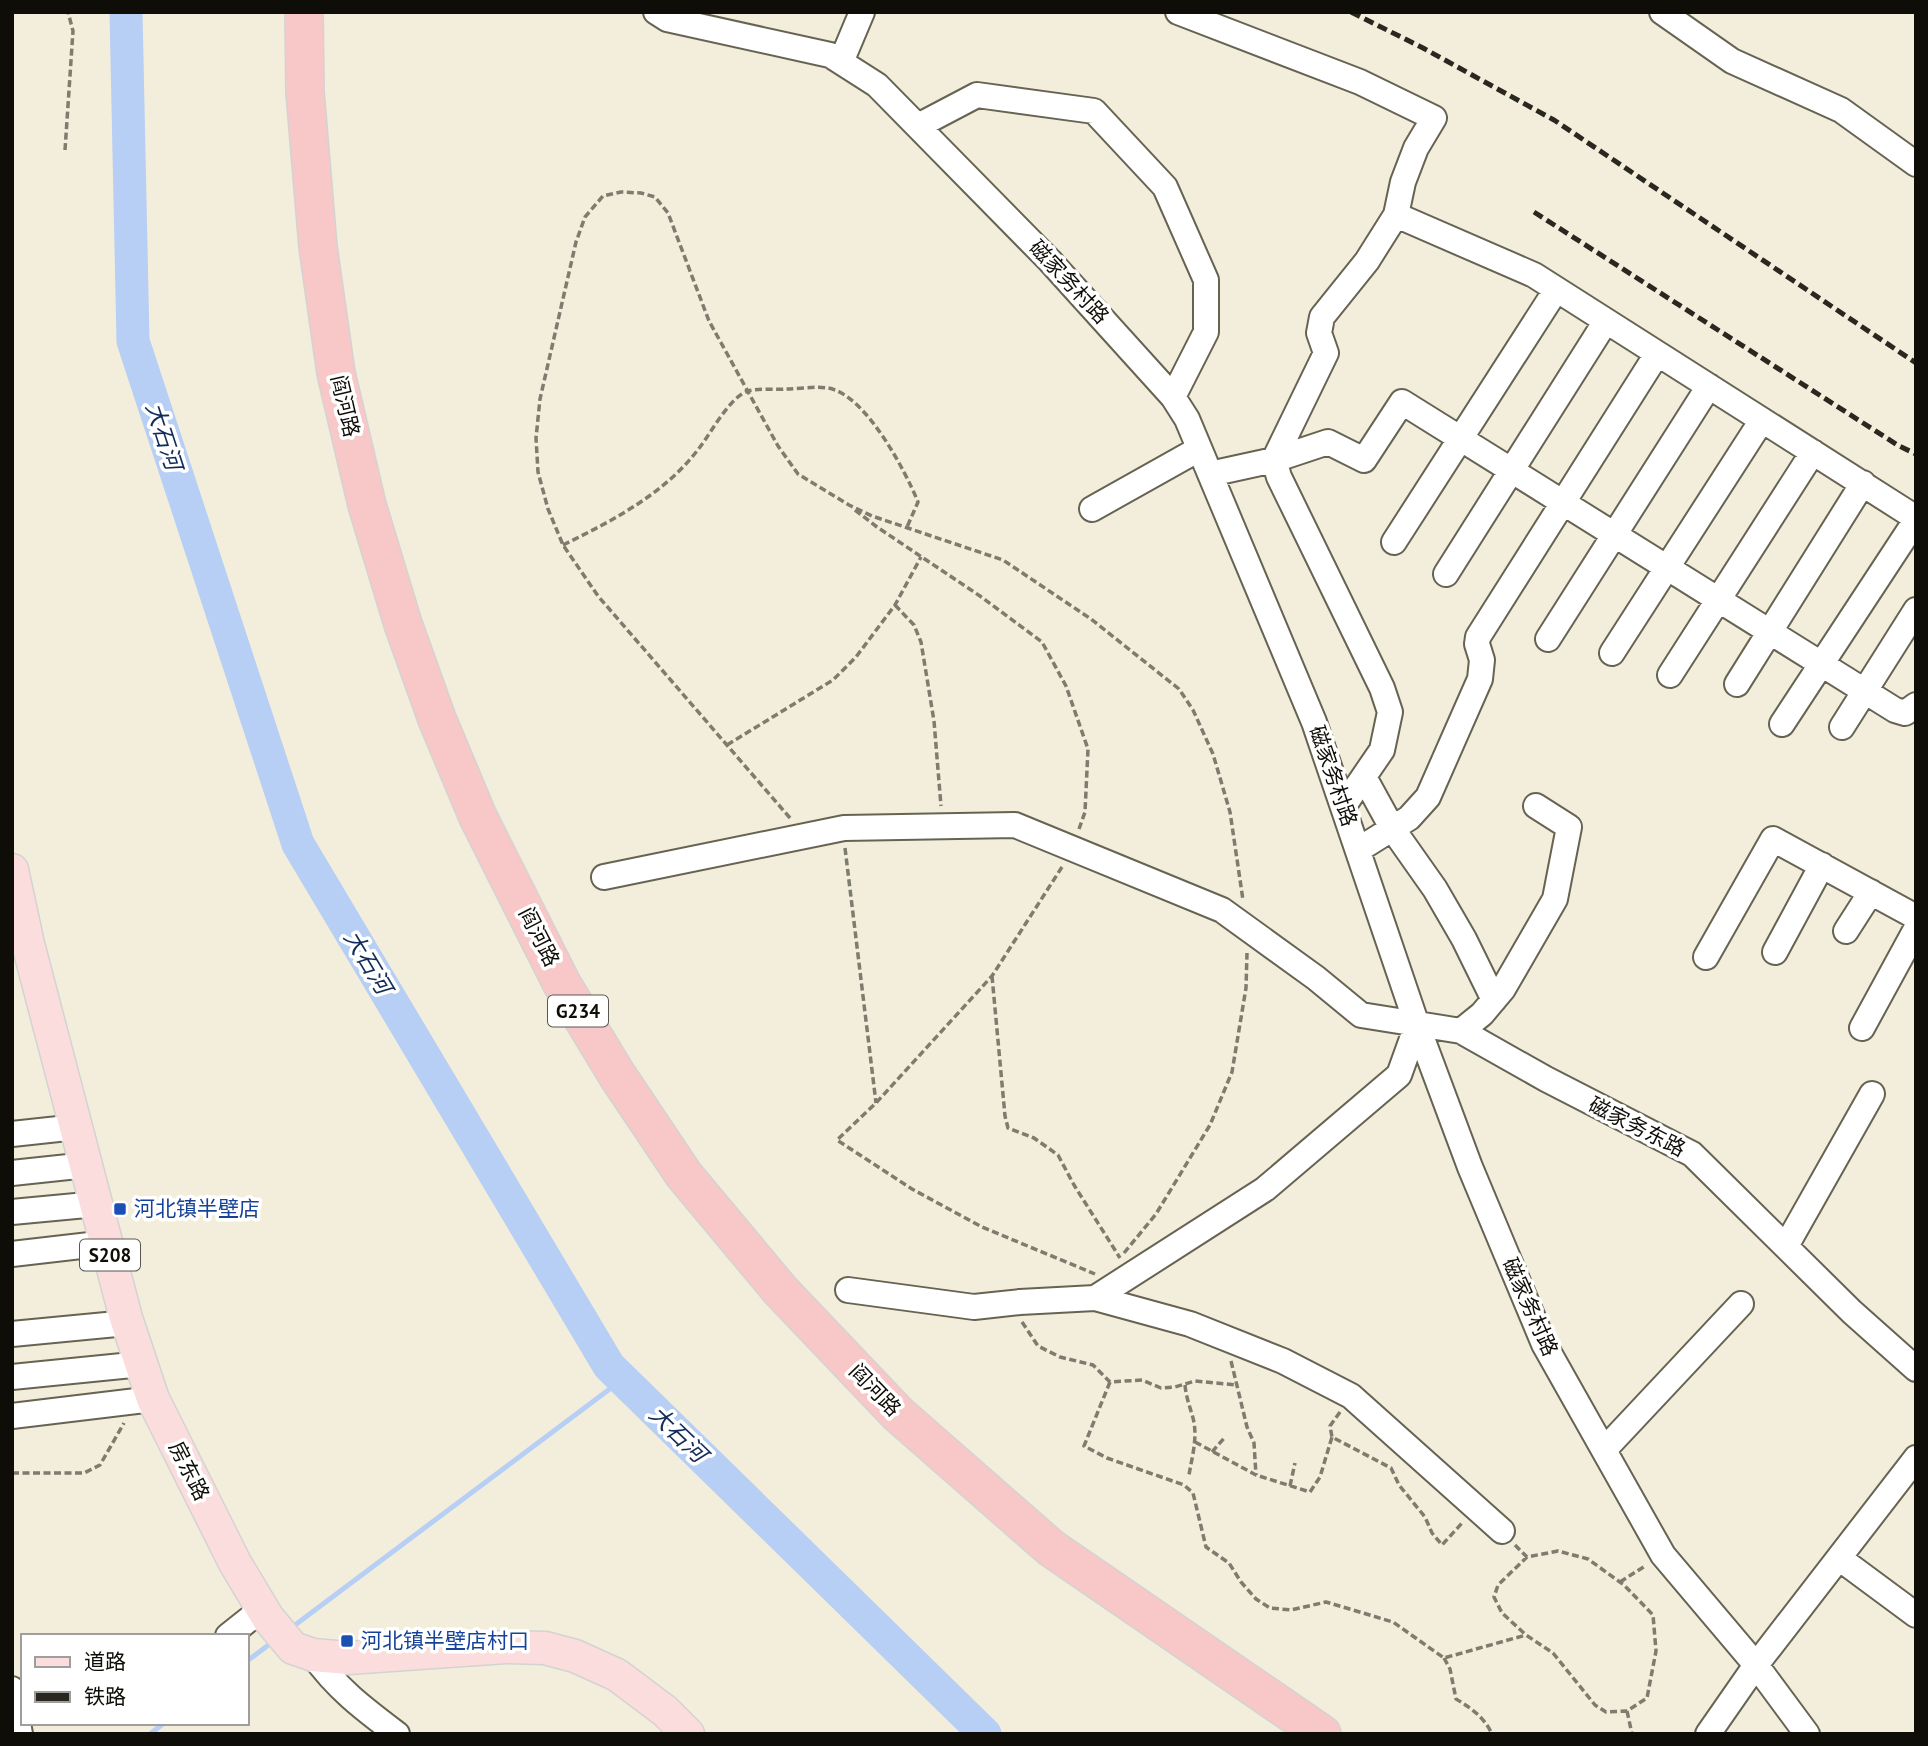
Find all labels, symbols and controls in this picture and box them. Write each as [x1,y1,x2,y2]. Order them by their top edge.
street label: 磁家务村路 [1024,234,1115,329]
street label: 阎河路 [325,372,366,440]
water label: 大石河 [140,399,190,477]
street label: 磁家务村路 [1304,722,1363,830]
street label: 阎河路 [513,903,566,971]
water label: 大石河 [338,925,401,1002]
road number: G234 [548,995,608,1026]
street label: 磁家务东路 [1584,1091,1690,1162]
place label: 河北镇半壁店 [134,1195,260,1222]
marker: 河北镇半壁店 [112,1201,128,1217]
road number: S208 [80,1240,140,1270]
street label: 磁家务村路 [1497,1253,1564,1360]
street label: 阎河路 [844,1358,907,1422]
water label: 大石河 [643,1399,716,1471]
street label: 房东路 [163,1437,216,1505]
place label: 河北镇半壁店村口 [361,1627,529,1654]
marker: 河北镇半壁店村口 [339,1633,355,1649]
legend [21,1634,248,1725]
text: 道路 [84,1648,126,1675]
text: 铁路 [84,1683,126,1710]

